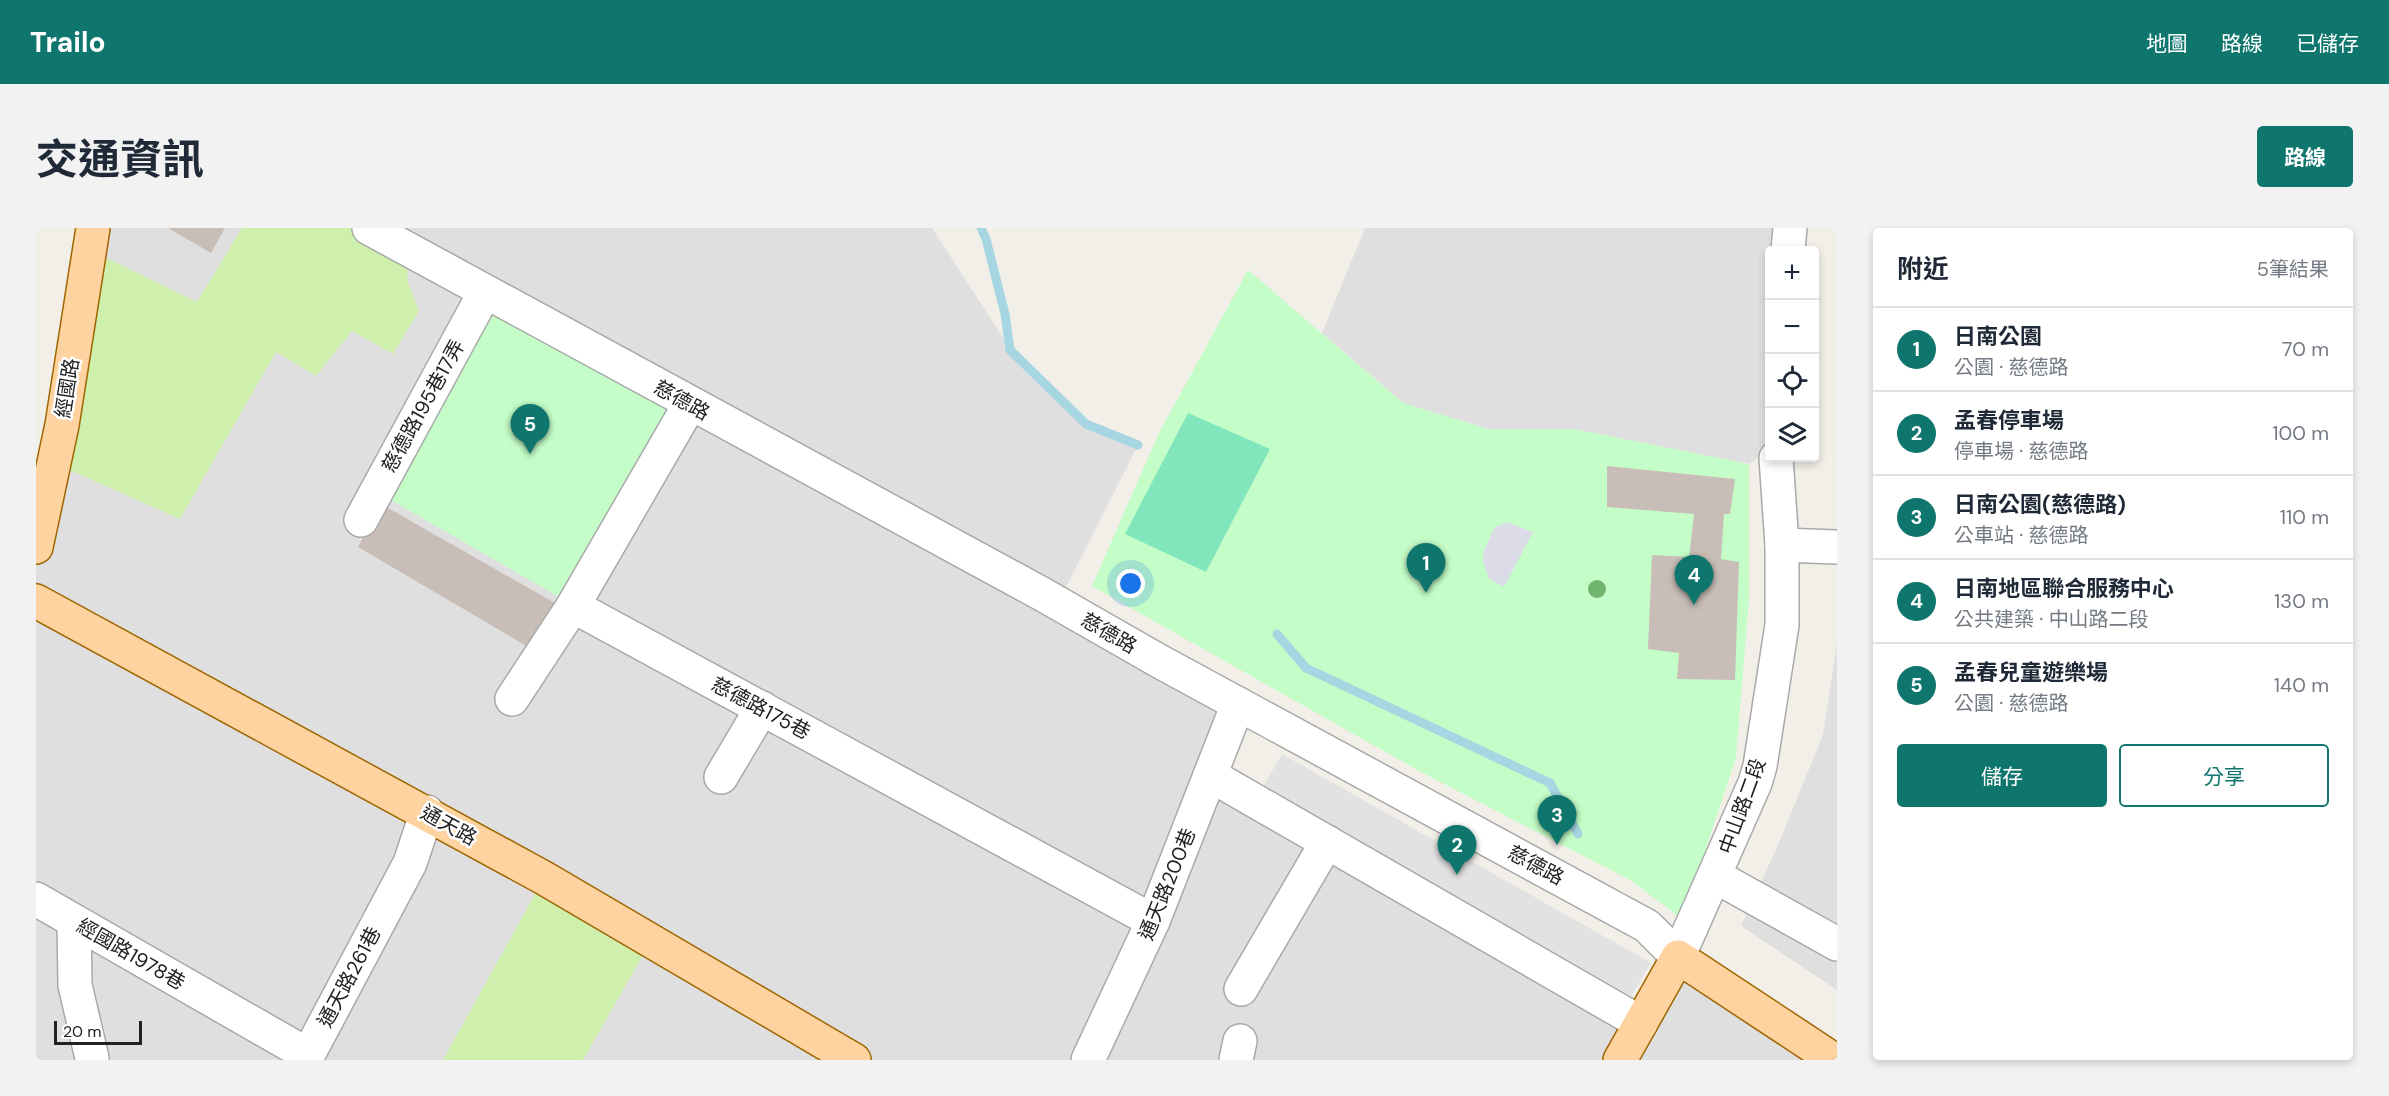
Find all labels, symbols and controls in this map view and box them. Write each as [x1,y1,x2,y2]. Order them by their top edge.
text: Trailo [30,24,106,61]
text: 地圖 [2146,30,2188,58]
text: 路線 [2221,30,2263,58]
text: 已儲存 [2296,30,2359,58]
button: 路線 [2257,126,2353,187]
text: 交通資訊 [36,132,204,187]
map controls [1765,246,1819,462]
button: + [1765,246,1819,300]
text: 附近 [1897,252,1949,286]
text: 5筆結果 [2257,256,2329,282]
button: − [1765,300,1819,354]
text: 日南公園 [1954,322,2042,351]
street label: 慈德路195巷17弄 [376,335,470,477]
text: 1 [1913,336,1920,362]
text: 70 m [2282,336,2329,362]
button: locate [1765,354,1819,408]
text: 公園 · 慈德路 [1954,354,2069,380]
street label: 經國路 [49,356,85,420]
street label: 慈德路 [649,374,715,426]
pin: 5 [510,404,550,454]
text: 孟春停車場 [1954,406,2064,435]
button: layers [1765,408,1819,462]
text: 2 [1911,420,1922,446]
text: 100 m [2272,420,2329,446]
text: 停車場 · 慈德路 [1954,438,2089,464]
text: 日南公園(慈德路) [1954,490,2126,519]
text: 3 [1910,504,1923,530]
text: 110 m [2280,504,2329,530]
text: 公車站 · 慈德路 [1954,522,2089,548]
pin: 1 [1406,544,1446,593]
pin: 4 [1674,556,1714,605]
your location [1116,569,1145,598]
text: 日南地區聯合服務中心 [1954,574,2174,603]
text: 4 [1910,588,1923,614]
text: 130 m [2274,588,2329,614]
text: 公共建築 · 中山路二段 [1954,606,2149,632]
street label: 慈德路 [1077,607,1141,659]
text: 孟春兒童遊樂場 [1954,658,2108,687]
street label: 慈德路175巷 [707,671,815,745]
text: 5 [1910,672,1923,698]
text: 140 m [2274,672,2329,698]
text: 公園 · 慈德路 [1954,690,2069,716]
button: 儲存 [1897,744,2107,807]
button: 分享 [2119,744,2329,807]
street label: 中山路二段 [1713,755,1771,857]
pin: 3 [1538,796,1576,845]
street label: 通天路 [416,799,482,851]
street label: 通天路200巷 [1133,824,1201,944]
pin: 2 [1438,826,1476,875]
street label: 慈德路 [1503,839,1569,891]
street label: 經國路1978巷 [72,913,190,995]
street label: 通天路261巷 [312,922,386,1032]
scale bar [54,1018,142,1046]
text: 20 m [63,1021,102,1042]

